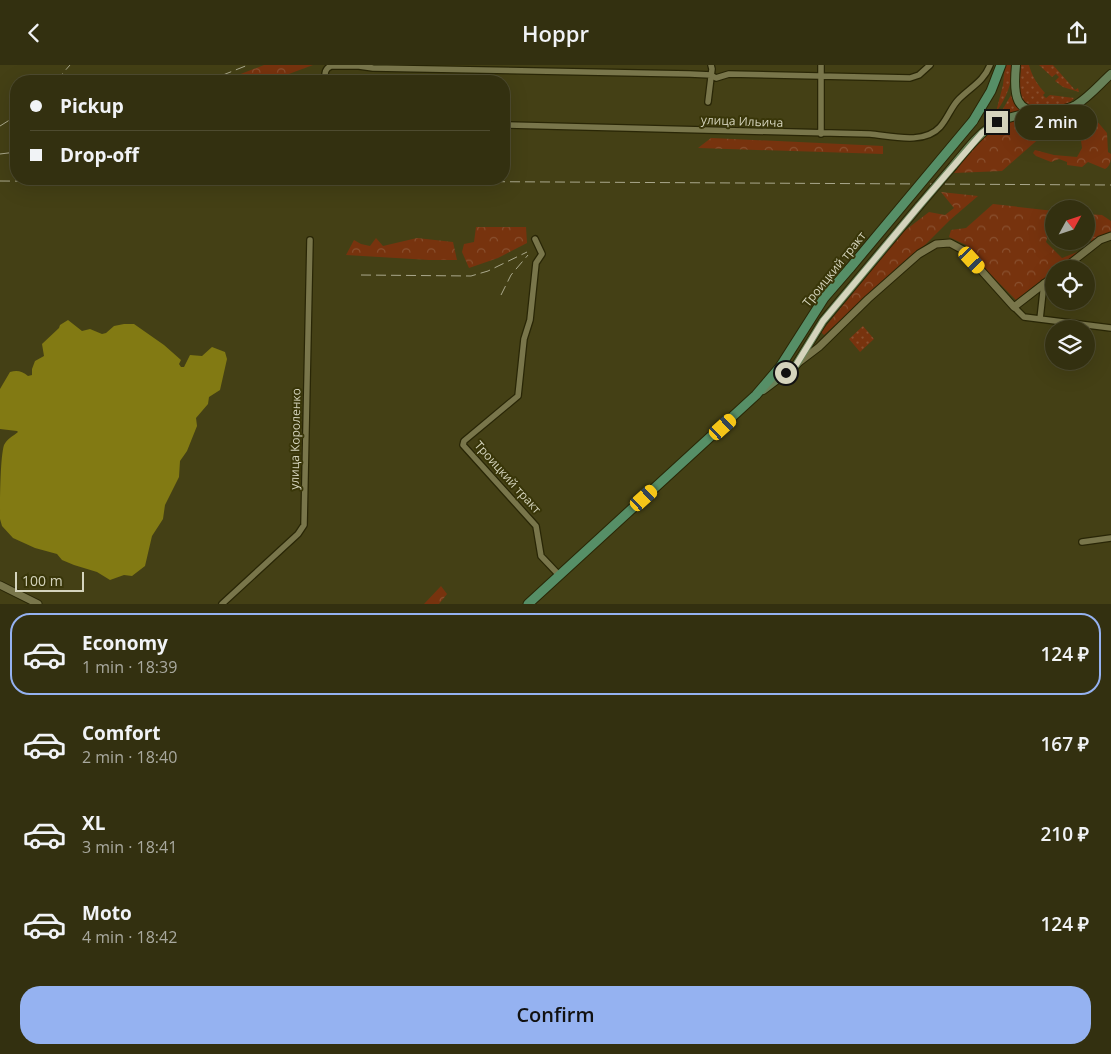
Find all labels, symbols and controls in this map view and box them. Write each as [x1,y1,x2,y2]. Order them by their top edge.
text: Hoppr [522,18,589,48]
icon: back [20,19,48,47]
icon: share [1063,19,1091,47]
text: Pickup [60,93,124,119]
callout: 2 min [1014,105,1097,139]
street label: улица Ильича [701,111,783,131]
route end [986,111,1008,133]
text: 2 min [1034,111,1078,133]
text: Drop-off [60,142,139,168]
north arrow [1045,200,1095,250]
map controls [1045,200,1095,370]
street label: Троицкий тракт [798,227,870,310]
car [956,244,987,276]
button: locate [1045,260,1095,310]
button: layers [1045,320,1095,370]
route start [775,362,797,384]
street label: улица Короленко [286,388,304,490]
car [706,411,739,443]
street label: Троицкий тракт [471,437,545,517]
car [627,482,660,514]
scale bar [15,569,84,592]
text: 100 m [22,571,63,590]
text: Economy [82,630,168,656]
icon: car [22,632,67,677]
text: 124 ₽ [1040,641,1089,667]
text: 1 min · 18:39 [82,656,177,678]
text: Comfort [82,720,161,746]
icon: car [22,722,67,767]
text: 167 ₽ [1040,731,1089,757]
text: 2 min · 18:40 [82,746,177,768]
text: XL [82,810,105,836]
icon: car [22,812,67,857]
text: 210 ₽ [1040,821,1089,847]
text: 3 min · 18:41 [82,836,177,858]
text: Moto [82,900,132,926]
icon: car [22,902,67,947]
text: 124 ₽ [1040,911,1089,937]
text: 4 min · 18:42 [82,926,177,948]
button: Confirm [20,986,1091,1044]

